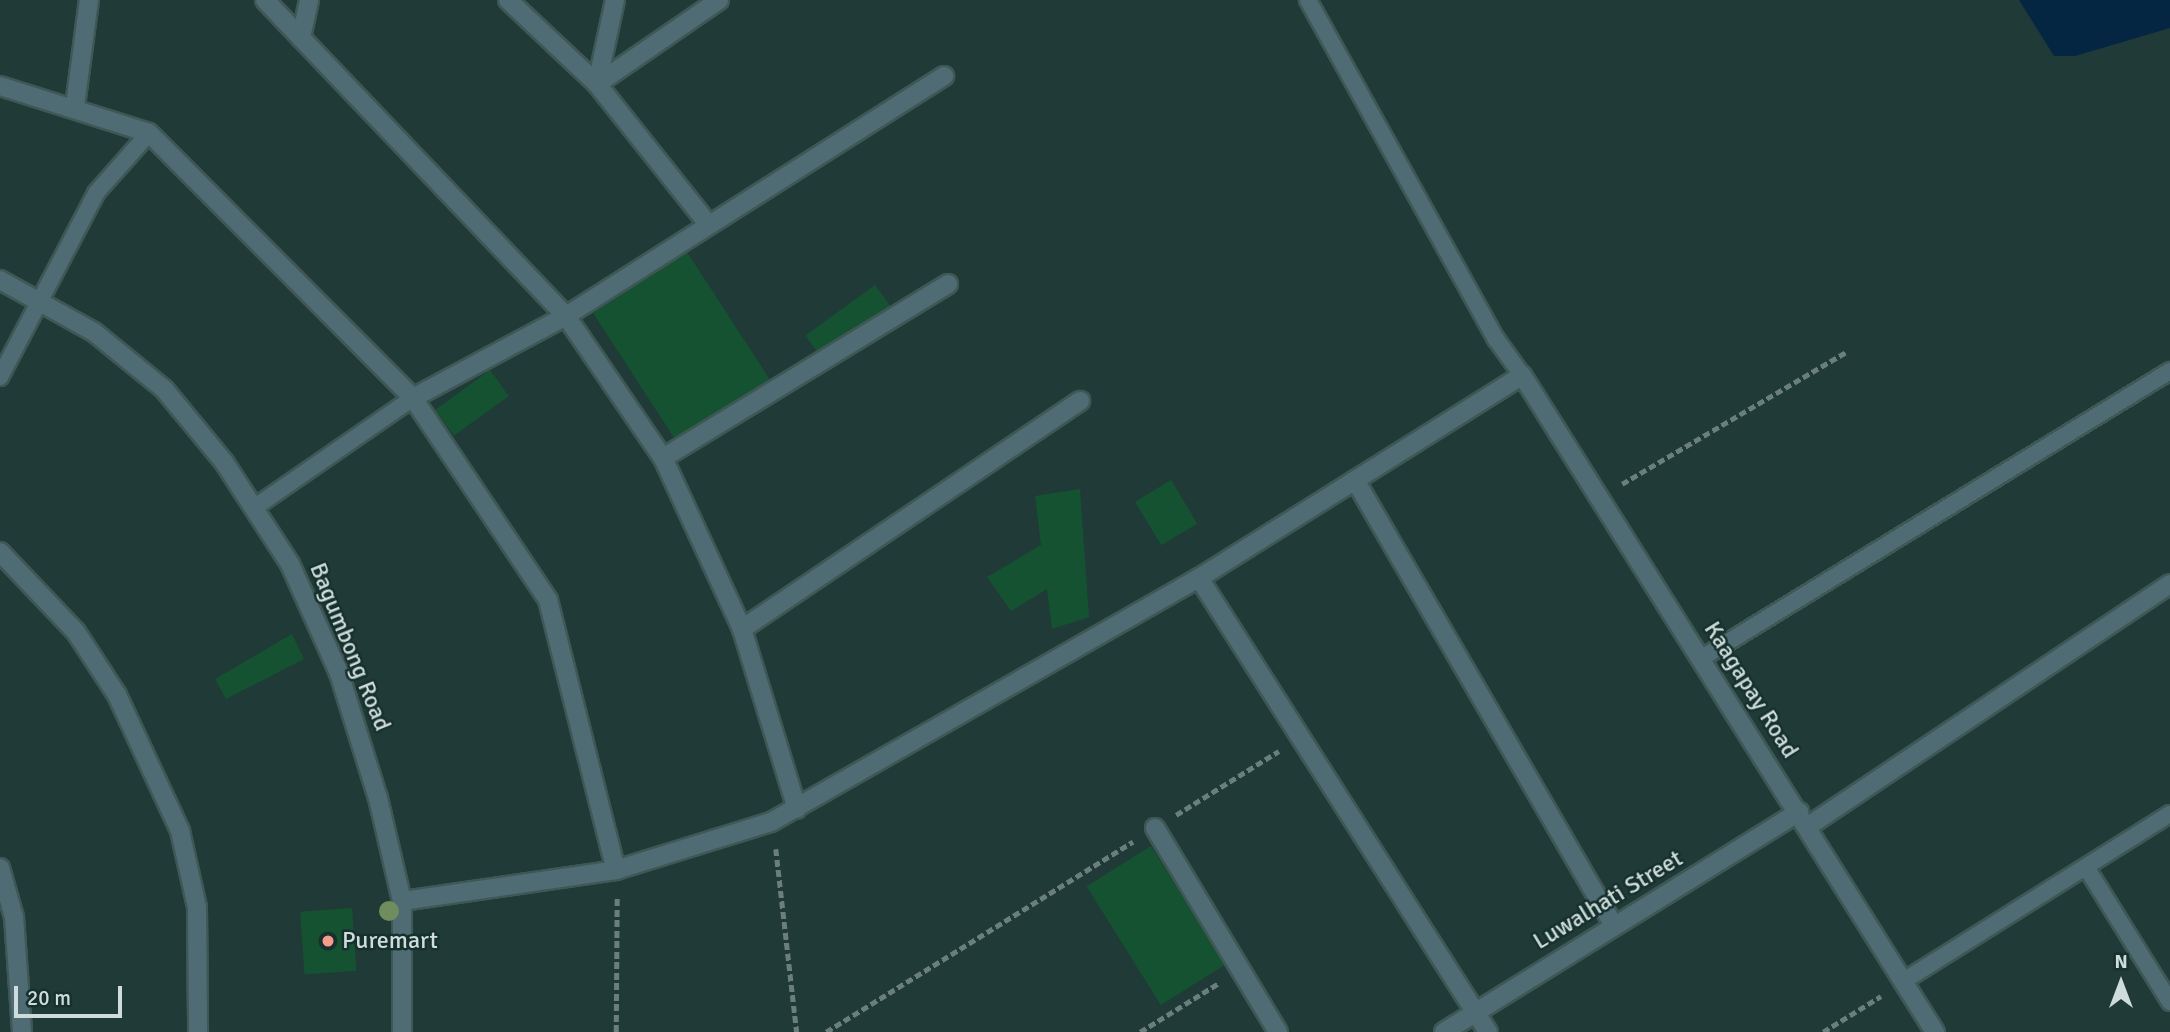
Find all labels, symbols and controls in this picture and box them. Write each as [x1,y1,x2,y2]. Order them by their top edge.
street label: Bagumbong Road [303,559,397,735]
street label: Kaagapay Road [1697,616,1805,764]
street label: Luwalhati Street [1528,844,1688,956]
place label: Puremart [342,927,438,955]
marker: Puremart [320,933,336,949]
north arrow [2086,948,2156,1018]
text: N [2114,950,2128,974]
scale bar [18,972,126,1016]
text: 20 m [27,985,71,1011]

